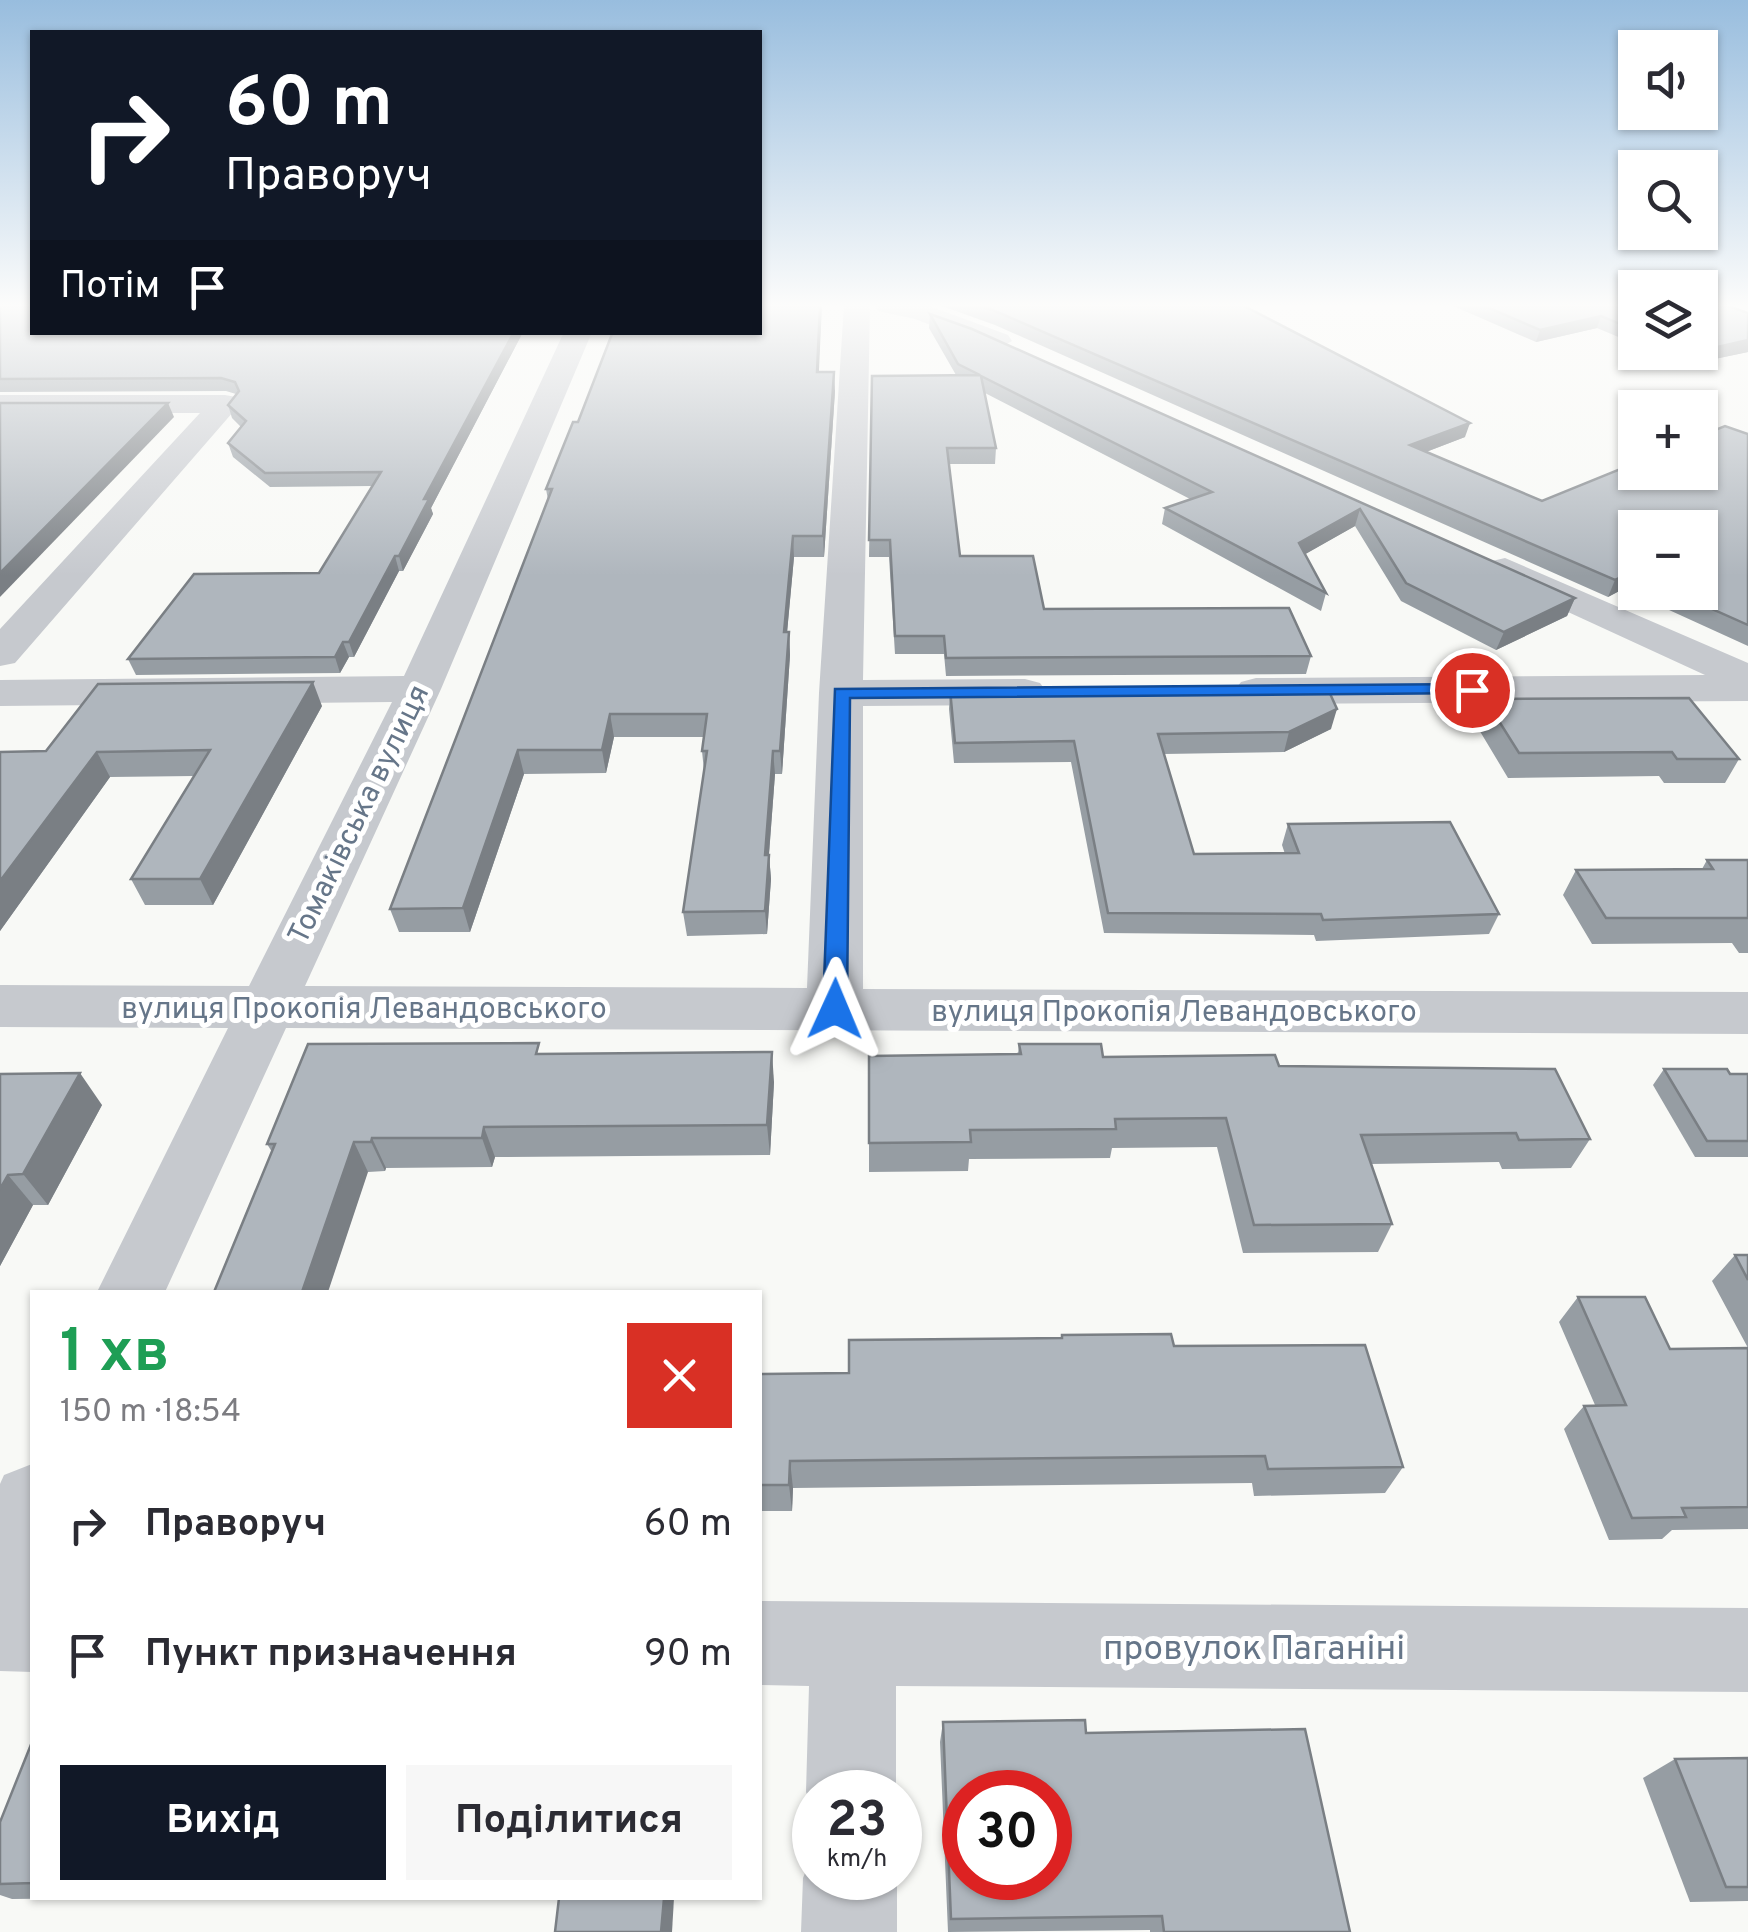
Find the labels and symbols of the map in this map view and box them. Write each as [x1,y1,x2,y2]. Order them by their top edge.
pin [1430,648,1515,733]
street label: Томаківська вулиця [281,680,439,951]
position arrow [783,957,887,1061]
street label: вулиця Прокопія Левандовського [121,992,607,1029]
street label: вулиця Прокопія Левандовського [931,995,1417,1032]
street label: провулок Паганіні [1103,1628,1405,1672]
speed limit sign: 30 [942,1770,1072,1900]

